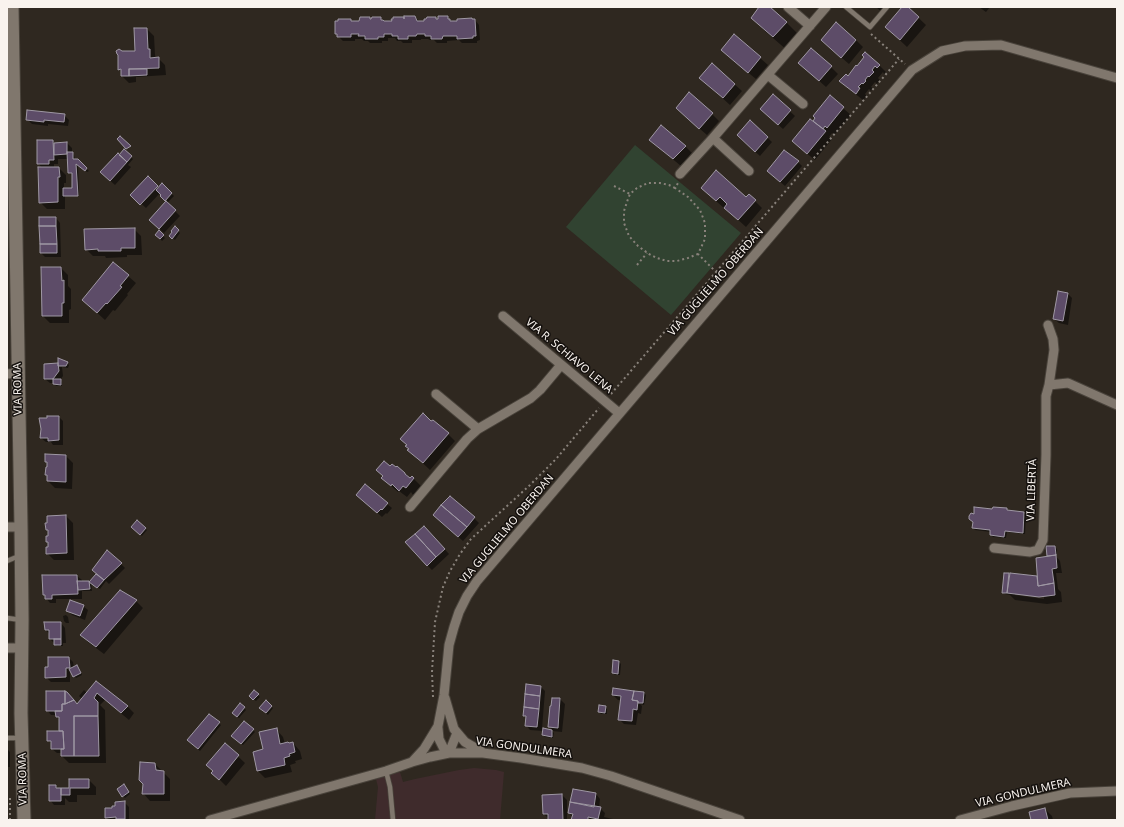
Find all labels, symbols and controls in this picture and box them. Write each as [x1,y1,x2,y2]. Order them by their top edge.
street label: VIA GUGLIELMO OBERDAN [665,225,767,339]
street label: VIA R. SCHIAVO LENA [523,316,615,396]
street label: VIA ROMA [11,363,25,415]
street label: VIA LIBERTÀ [1024,459,1040,521]
street label: VIA GUGLIELMO OBERDAN [457,472,557,586]
street label: VIA GONDULMERA [475,735,573,761]
street label: VIA ROMA [16,753,30,805]
street label: VIA GONDULMERA [974,776,1072,810]

